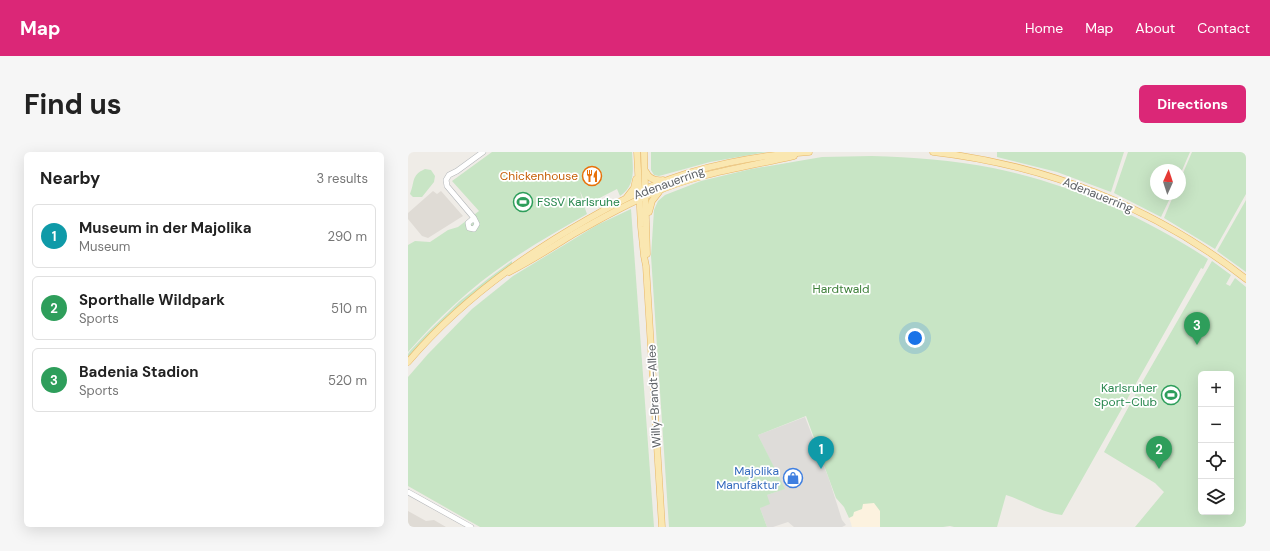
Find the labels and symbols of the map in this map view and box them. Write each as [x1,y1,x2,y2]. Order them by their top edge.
street label: Adenauerring [631,163,707,203]
north arrow [1150,164,1186,200]
restaurant icon: Chickenhouse [581,165,603,187]
place label: Chickenhouse [500,168,578,184]
street label: Adenauerring [1060,174,1136,216]
sports icon: FSSV Karlsruhe [512,191,534,213]
place label: FSSV Karlsruhe [537,194,620,210]
park label: Hardtwald [813,281,869,297]
pin: 3 [1184,312,1210,345]
your location [905,328,925,348]
street label: Willy-Brandt-Allee [643,344,665,448]
place label: Karlsruher Sport-Club [1094,380,1158,410]
sports icon: Karlsruher Sport-Club [1160,384,1182,406]
pin: 1 [808,436,834,469]
pin: 2 [1146,436,1172,469]
place label: Majolika Manufaktur [716,463,780,493]
shop icon: Majolika Manufaktur [782,467,804,489]

